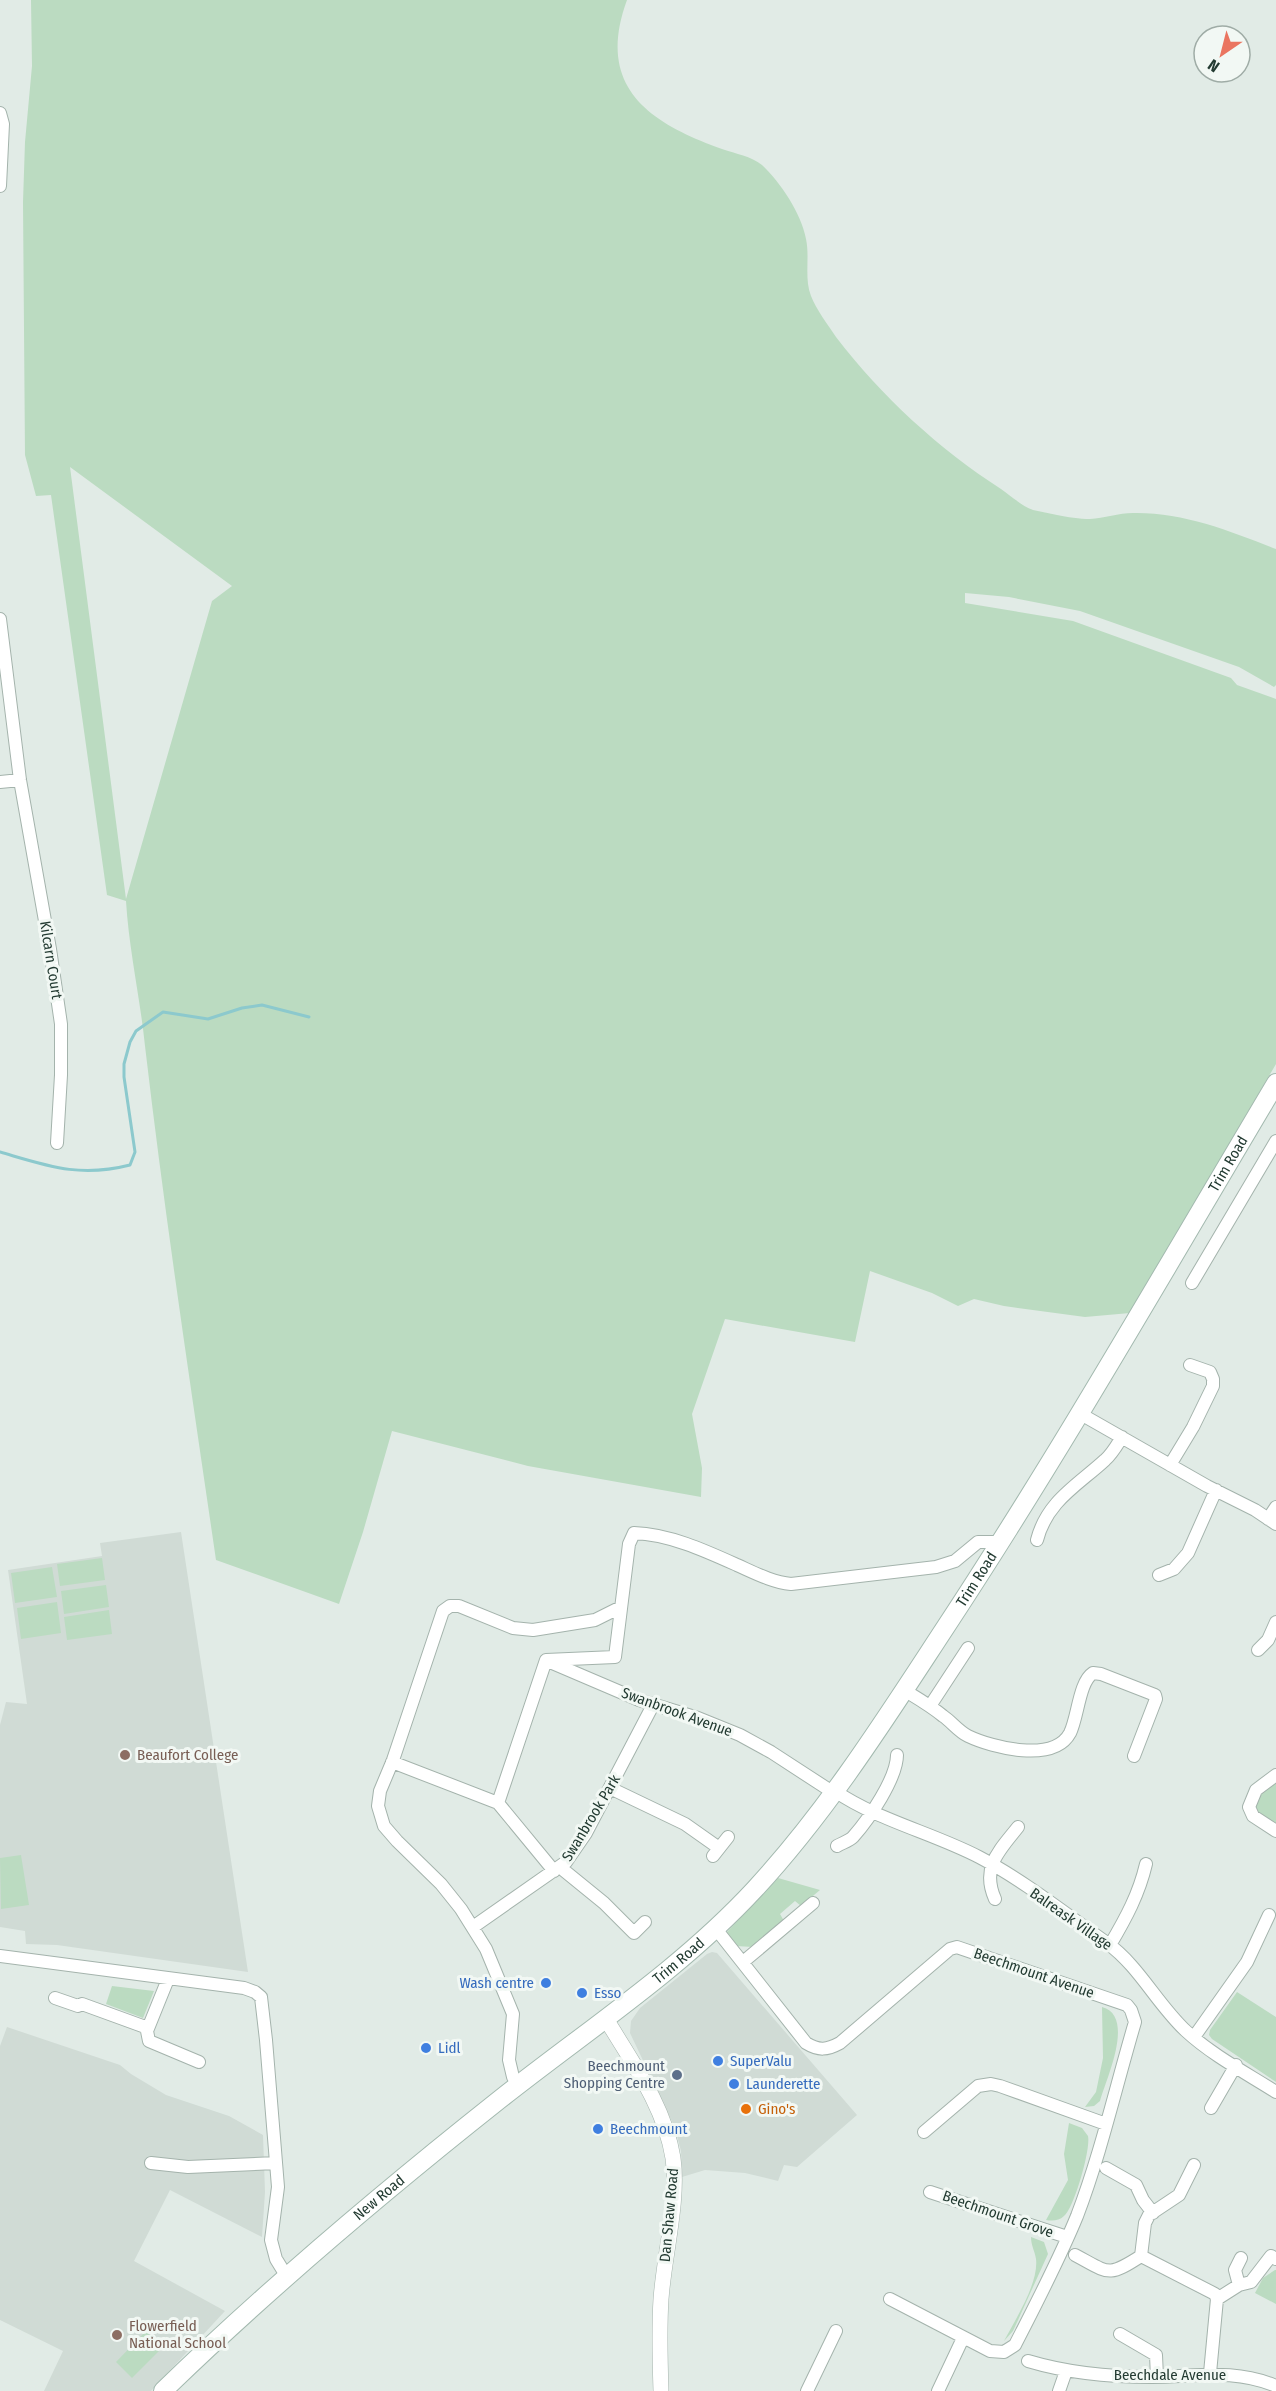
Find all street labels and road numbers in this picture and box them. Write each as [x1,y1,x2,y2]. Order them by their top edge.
street label: Kilcarn Court [36,920,66,1001]
street label: Trim Road [1205,1133,1252,1195]
street label: Trim Road [952,1549,1001,1610]
street label: Swanbrook Avenue [619,1684,735,1740]
street label: Swanbrook Park [558,1771,624,1865]
street label: Balreask Village [1026,1884,1116,1954]
street label: Trim Road [649,1934,708,1987]
street label: Beechmount Avenue [971,1944,1097,2002]
street label: Dan Shaw Road [656,2167,682,2263]
street label: New Road [350,2171,408,2224]
street label: Beechmount Grove [940,2187,1056,2241]
street label: Beechdale Avenue [1114,2366,1226,2384]

